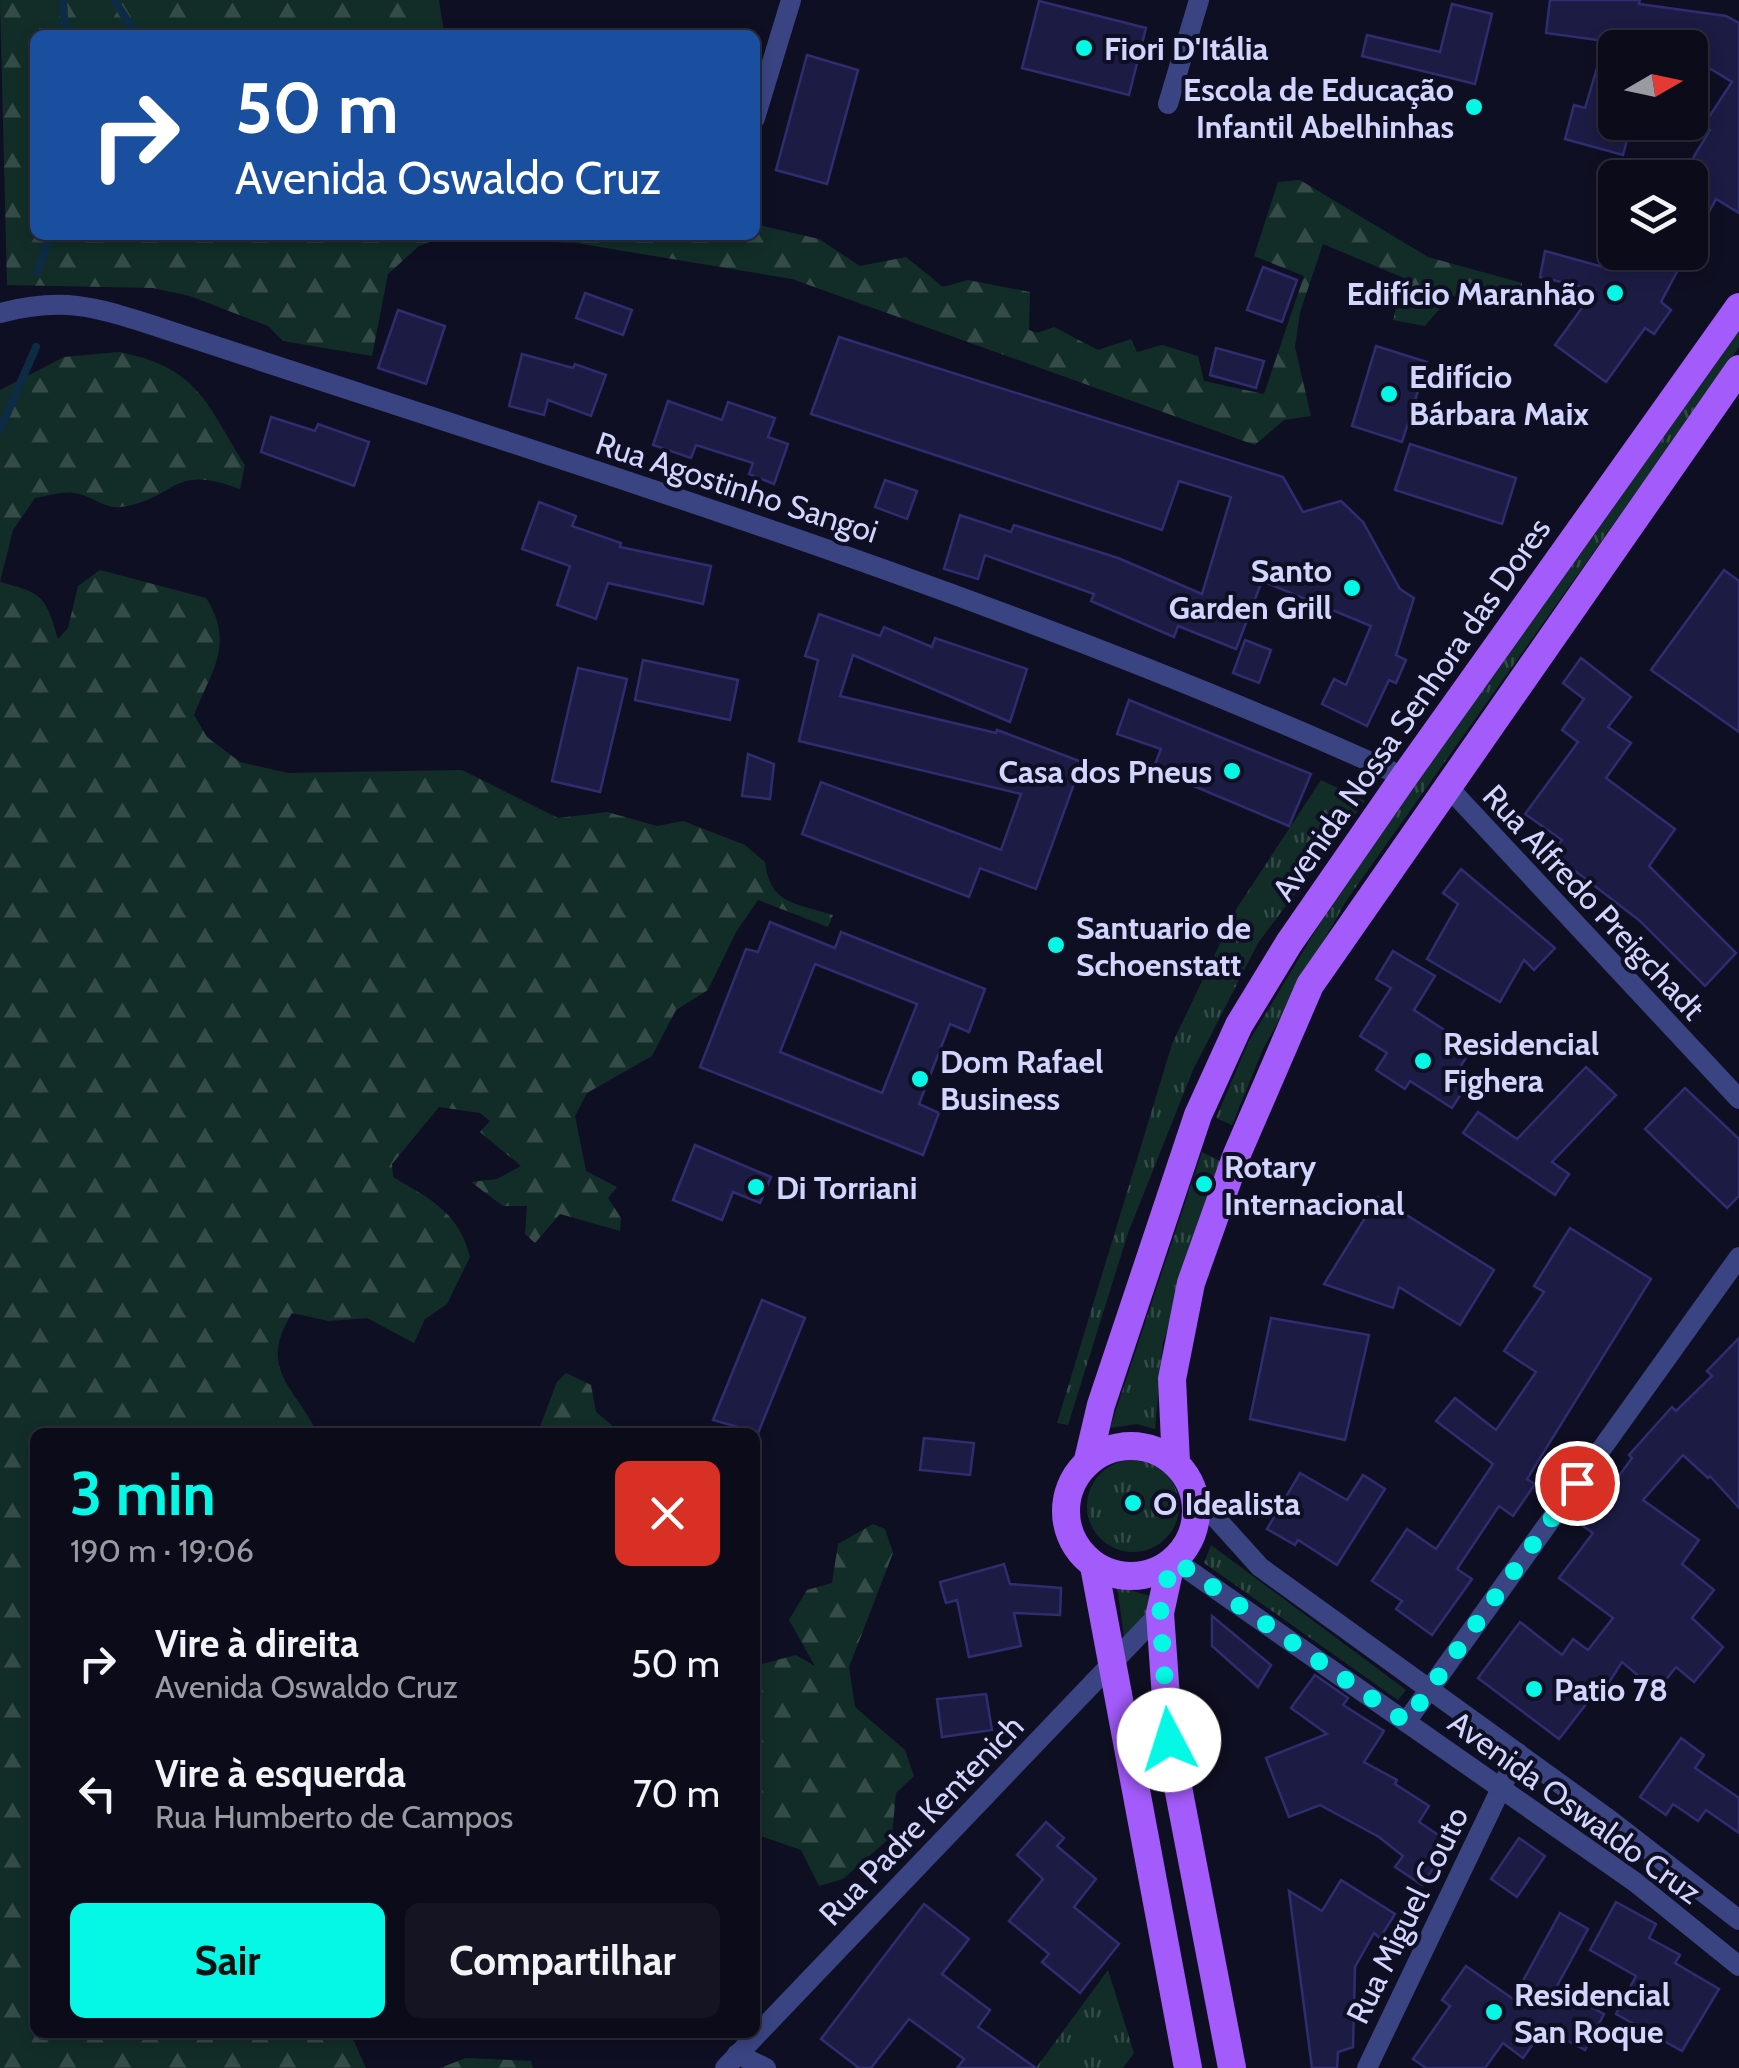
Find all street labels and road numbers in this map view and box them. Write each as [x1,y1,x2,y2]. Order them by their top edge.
street label: Rua Agostinho Sangoi [591,423,883,551]
street label: Avenida Nossa Senhora das Dores [1264,510,1558,908]
street label: Rua Alfredo Preigchadt [1475,776,1713,1028]
street label: Avenida Oswaldo Cruz [1441,1702,1709,1912]
street label: Rua Padre Kentenich [811,1707,1031,1933]
street label: Rua Miguel Couto [1338,1800,1476,2030]

